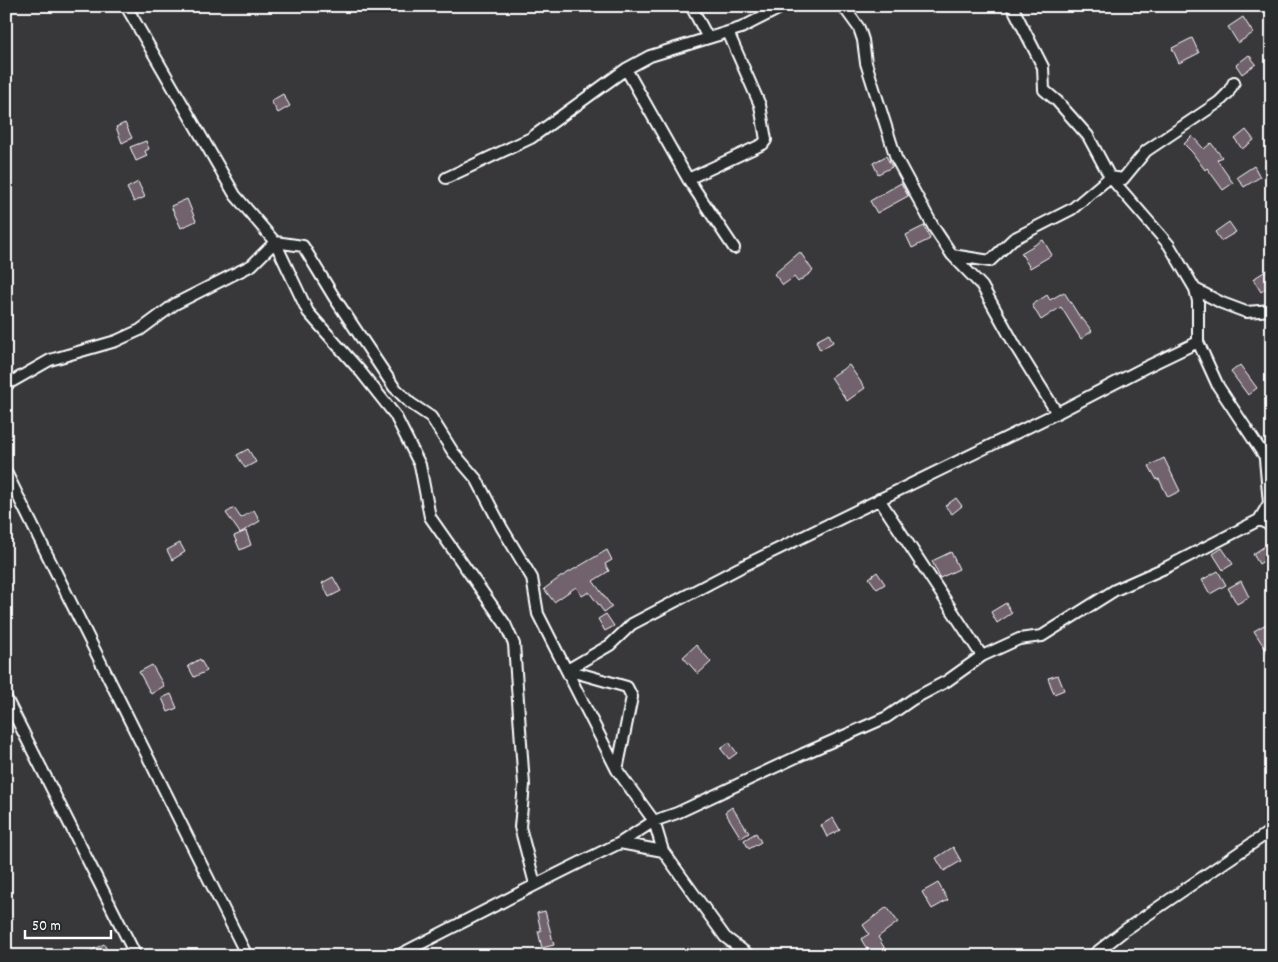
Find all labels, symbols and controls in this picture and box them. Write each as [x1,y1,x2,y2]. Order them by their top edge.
scale bar [25,907,111,939]
text: 50 m [32,916,61,938]

